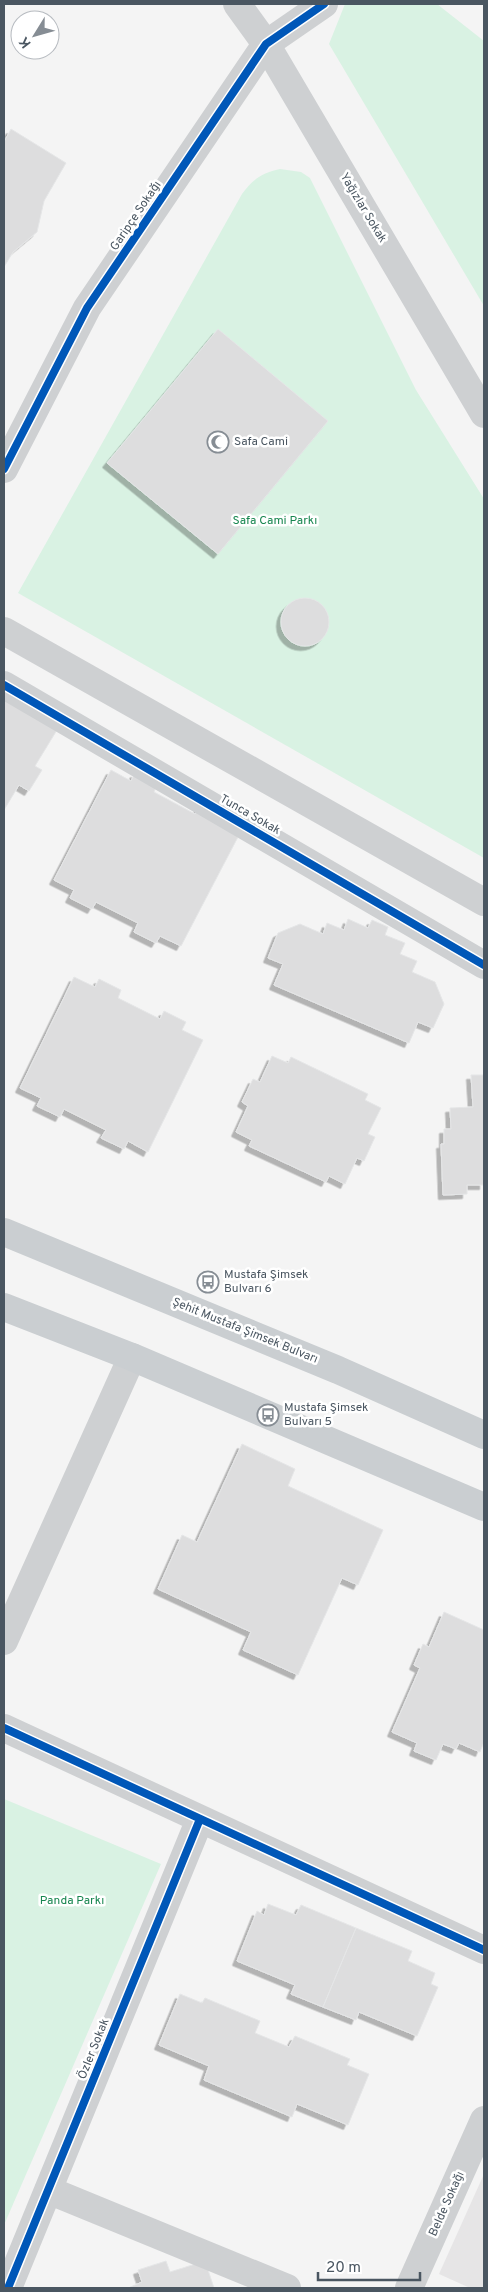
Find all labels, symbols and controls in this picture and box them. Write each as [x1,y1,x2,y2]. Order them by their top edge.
north arrow [10,10,60,60]
text: K [16,33,36,51]
street label: Yağızlar Sokak [336,170,390,246]
street label: Garipçe Sokağı [107,178,165,254]
mosque icon: Safa Cami [206,430,230,454]
place label: Safa Cami [234,434,288,450]
park label: Safa Cami Parkı [233,513,317,529]
street label: Tunca Sokak [217,791,283,839]
place label: Mustafa Şimsek Bulvarı 6 [224,1267,308,1297]
bus stop icon: Mustafa Şimsek Bulvarı 6 [196,1270,220,1294]
street label: Şehit Mustafa Şimsek Bulvarı [170,1294,320,1368]
place label: Mustafa Şimsek Bulvarı 5 [284,1400,368,1430]
bus stop icon: Mustafa Şimsek Bulvarı 5 [256,1403,280,1427]
park label: Panda Parkı [40,1893,104,1909]
street label: Özler Sokak [75,2016,113,2082]
street label: Belde Sokağı [426,2169,468,2239]
scale bar [318,2250,420,2282]
text: 20 m [326,2259,361,2278]

